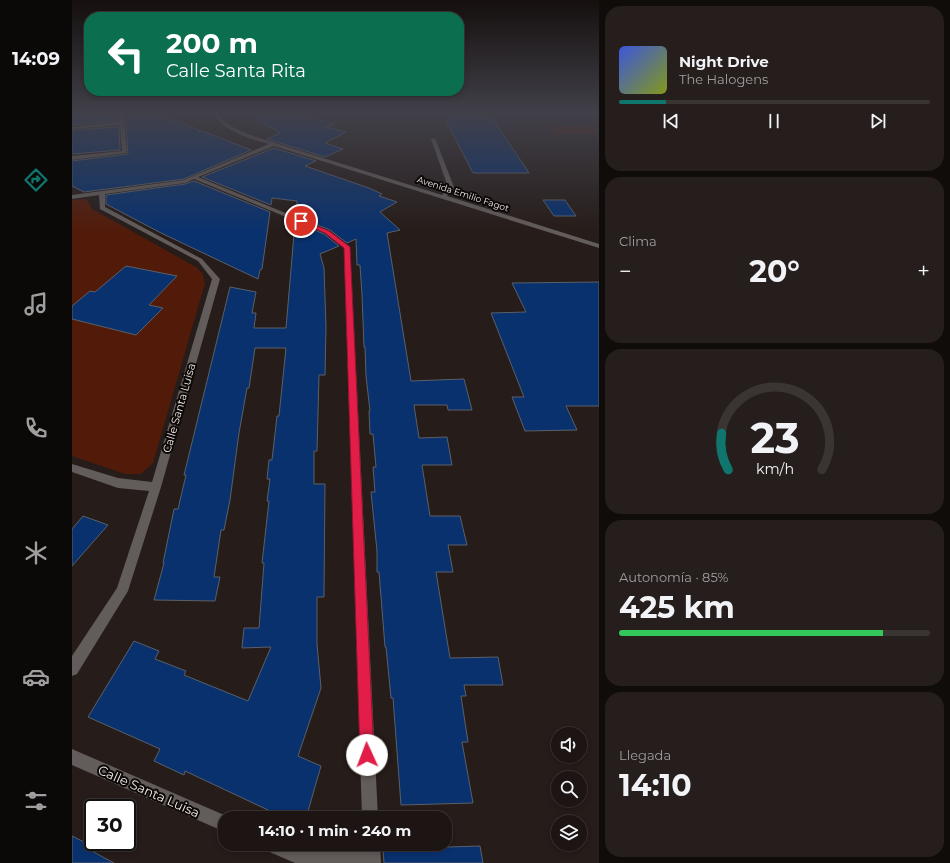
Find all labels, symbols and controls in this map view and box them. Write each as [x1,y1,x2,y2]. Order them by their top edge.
text: 200 m [166,26,258,60]
icon: left [100,28,152,80]
text: 14:09 [12,48,60,70]
text: Night Drive [679,52,769,71]
text: Calle Santa Rita [166,60,306,82]
text: The Halogens [679,71,768,87]
icon: previous [660,110,682,132]
icon: pause [763,110,785,132]
icon: next [867,110,889,132]
icon: directions [22,166,50,194]
street label: Avenida Emilio Fagot [416,173,511,214]
pin [284,204,318,238]
icon: arrive [290,210,312,232]
text: Clima [619,233,657,249]
text: 20° [749,253,800,290]
text: − [619,258,632,285]
text: + [917,258,930,285]
icon: music [22,290,50,318]
street label: Calle Santa Luisa [160,362,198,454]
text: 23 [750,412,799,462]
icon: phone [22,414,50,442]
text: km/h [755,459,794,477]
icon: climate [22,539,50,567]
text: Autonomía · 85% [619,569,728,585]
text: 425 km [619,589,735,626]
icon: car [22,663,50,691]
map controls [551,727,587,851]
button: sound [551,727,587,763]
position arrow [346,734,388,776]
text: Llegada [619,747,671,763]
street label: Calle Santa Luisa [96,761,202,821]
text: 14:10 [619,767,692,804]
button: search [551,771,587,807]
icon: filters [22,787,50,815]
speed limit sign: 30 [84,799,136,851]
button: layers [551,815,587,851]
text: 14:10 · 1 min · 240 m [259,821,411,840]

